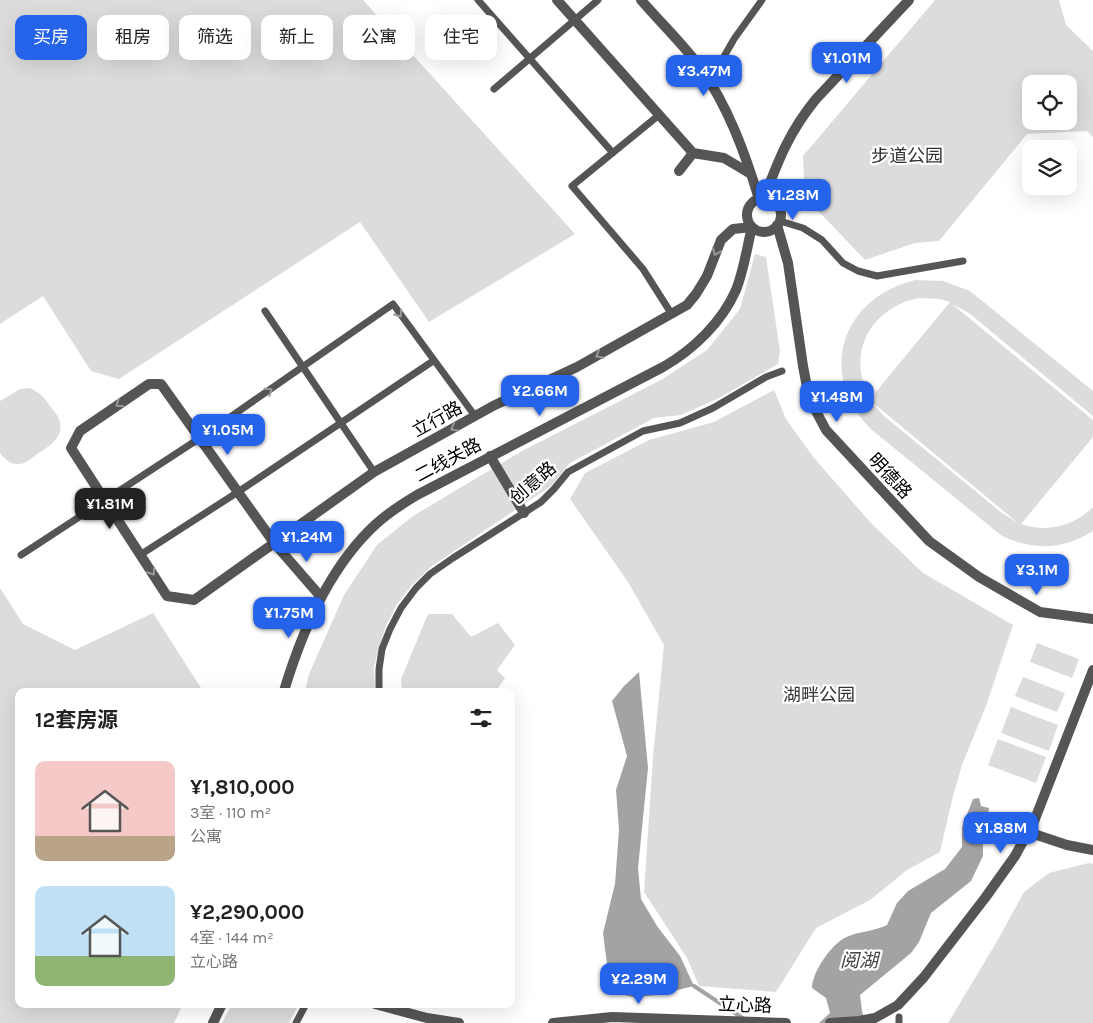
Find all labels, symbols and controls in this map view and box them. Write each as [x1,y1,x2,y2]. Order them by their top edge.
chip: 买房 [15,15,87,60]
chip: 租房 [97,15,169,60]
chip: 筛选 [179,15,251,60]
chip: 新上 [261,15,333,60]
chip: 公寓 [343,15,415,60]
chip: 住宅 [425,15,497,60]
pin: ¥1.01M [806,42,888,84]
text: ¥1.01M [823,48,871,67]
pin: ¥3.47M [663,54,745,97]
text: ¥3.47M [677,61,731,80]
map controls [1022,75,1077,195]
button: locate [1022,75,1077,130]
button: layers [1022,140,1077,195]
park label: 步道公园 [871,145,943,167]
pin: ¥1.28M [752,178,834,221]
text: ¥1.28M [767,185,819,204]
one-way arrow [711,247,722,256]
one-way arrow [394,308,402,317]
one-way arrow [595,348,604,358]
pin: ¥2.66M [499,374,581,417]
pin: ¥1.48M [796,380,878,423]
text: ¥2.66M [512,381,568,400]
text: ¥1.48M [811,387,863,406]
one-way arrow [263,388,273,397]
street label: 立行路 [408,396,466,442]
one-way arrow [115,398,125,407]
pin: ¥1.05M [187,414,269,456]
text: ¥1.05M [202,420,254,439]
one-way arrow [450,422,459,432]
street label: 二线关路 [411,433,485,487]
street label: 明德路 [864,449,916,503]
street label: 创意路 [505,457,561,509]
pin: ¥1.81M [69,488,151,530]
text: ¥1.81M [86,494,134,513]
pin: ¥1.24M [266,520,348,563]
text: ¥1.24M [281,527,333,546]
pin: ¥3.1M [1002,554,1072,596]
text: ¥3.1M [1016,560,1058,579]
one-way arrow [146,567,155,576]
pin: ¥1.75M [248,596,330,639]
text: ¥1.75M [264,603,314,622]
park label: 湖畔公园 [783,684,855,706]
icon: filters [467,704,495,732]
text: 12套房源 [35,708,118,732]
text: ¥1,810,000 [190,775,295,799]
icon: home [75,781,135,841]
text: 3室 · 110 m² [190,803,271,822]
pin: ¥1.88M [960,812,1042,854]
text: ¥1.88M [974,818,1028,837]
text: 公寓 [190,827,222,846]
text: ¥2,290,000 [190,900,304,924]
icon: home [75,906,135,966]
text: 4室 · 144 m² [190,928,274,947]
water label: 阅湖 [840,950,881,972]
text: 立心路 [190,952,238,971]
pin: ¥2.29M [598,962,680,1005]
text: ¥2.29M [611,969,667,988]
street label: 立心路 [718,993,772,1017]

